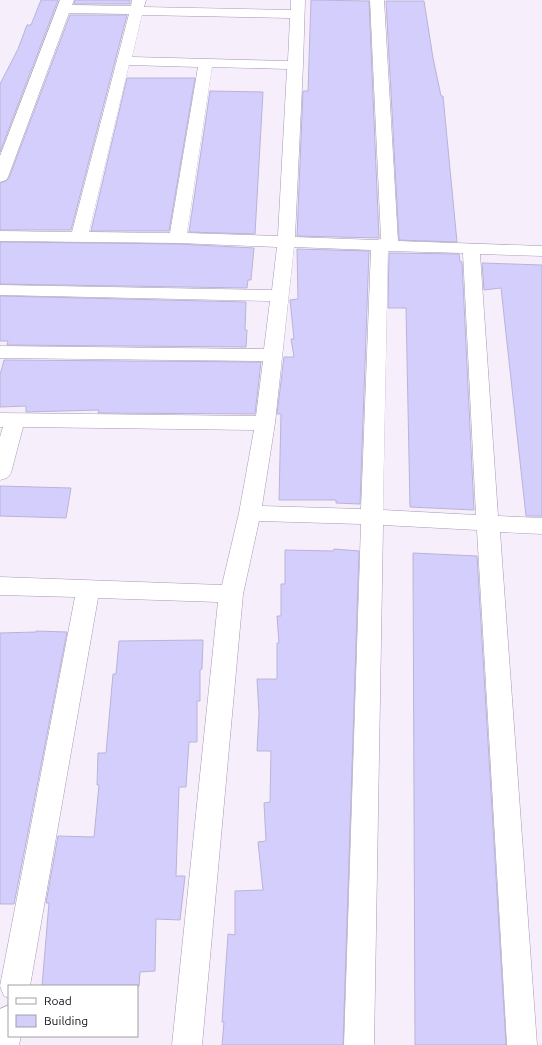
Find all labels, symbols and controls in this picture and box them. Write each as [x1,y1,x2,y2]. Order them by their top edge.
legend [8,985,138,1037]
text: Road [44,994,72,1007]
text: Building [44,1014,88,1027]

